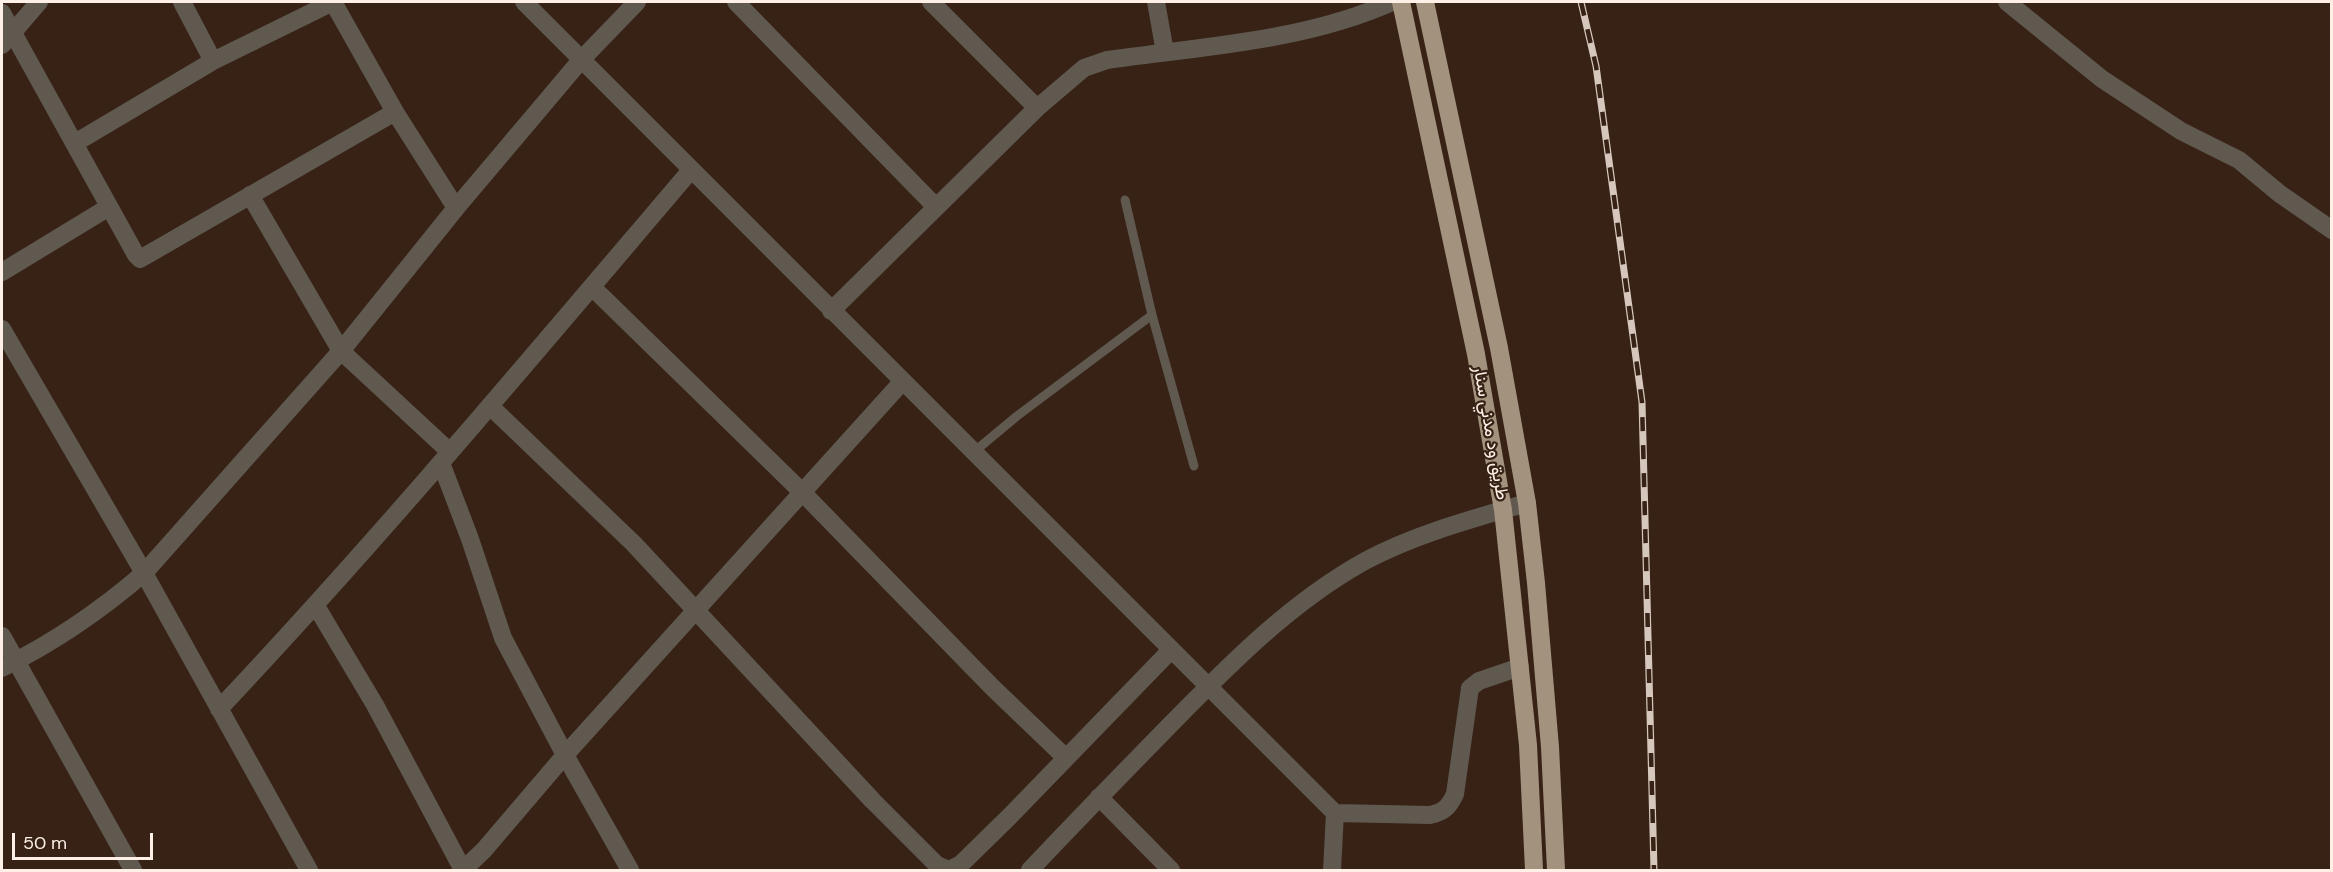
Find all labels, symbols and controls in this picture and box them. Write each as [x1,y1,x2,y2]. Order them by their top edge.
street label: طريق ود مدني سنار [1468,364,1512,502]
scale bar [15,821,156,859]
text: 50 m [23,831,67,855]

